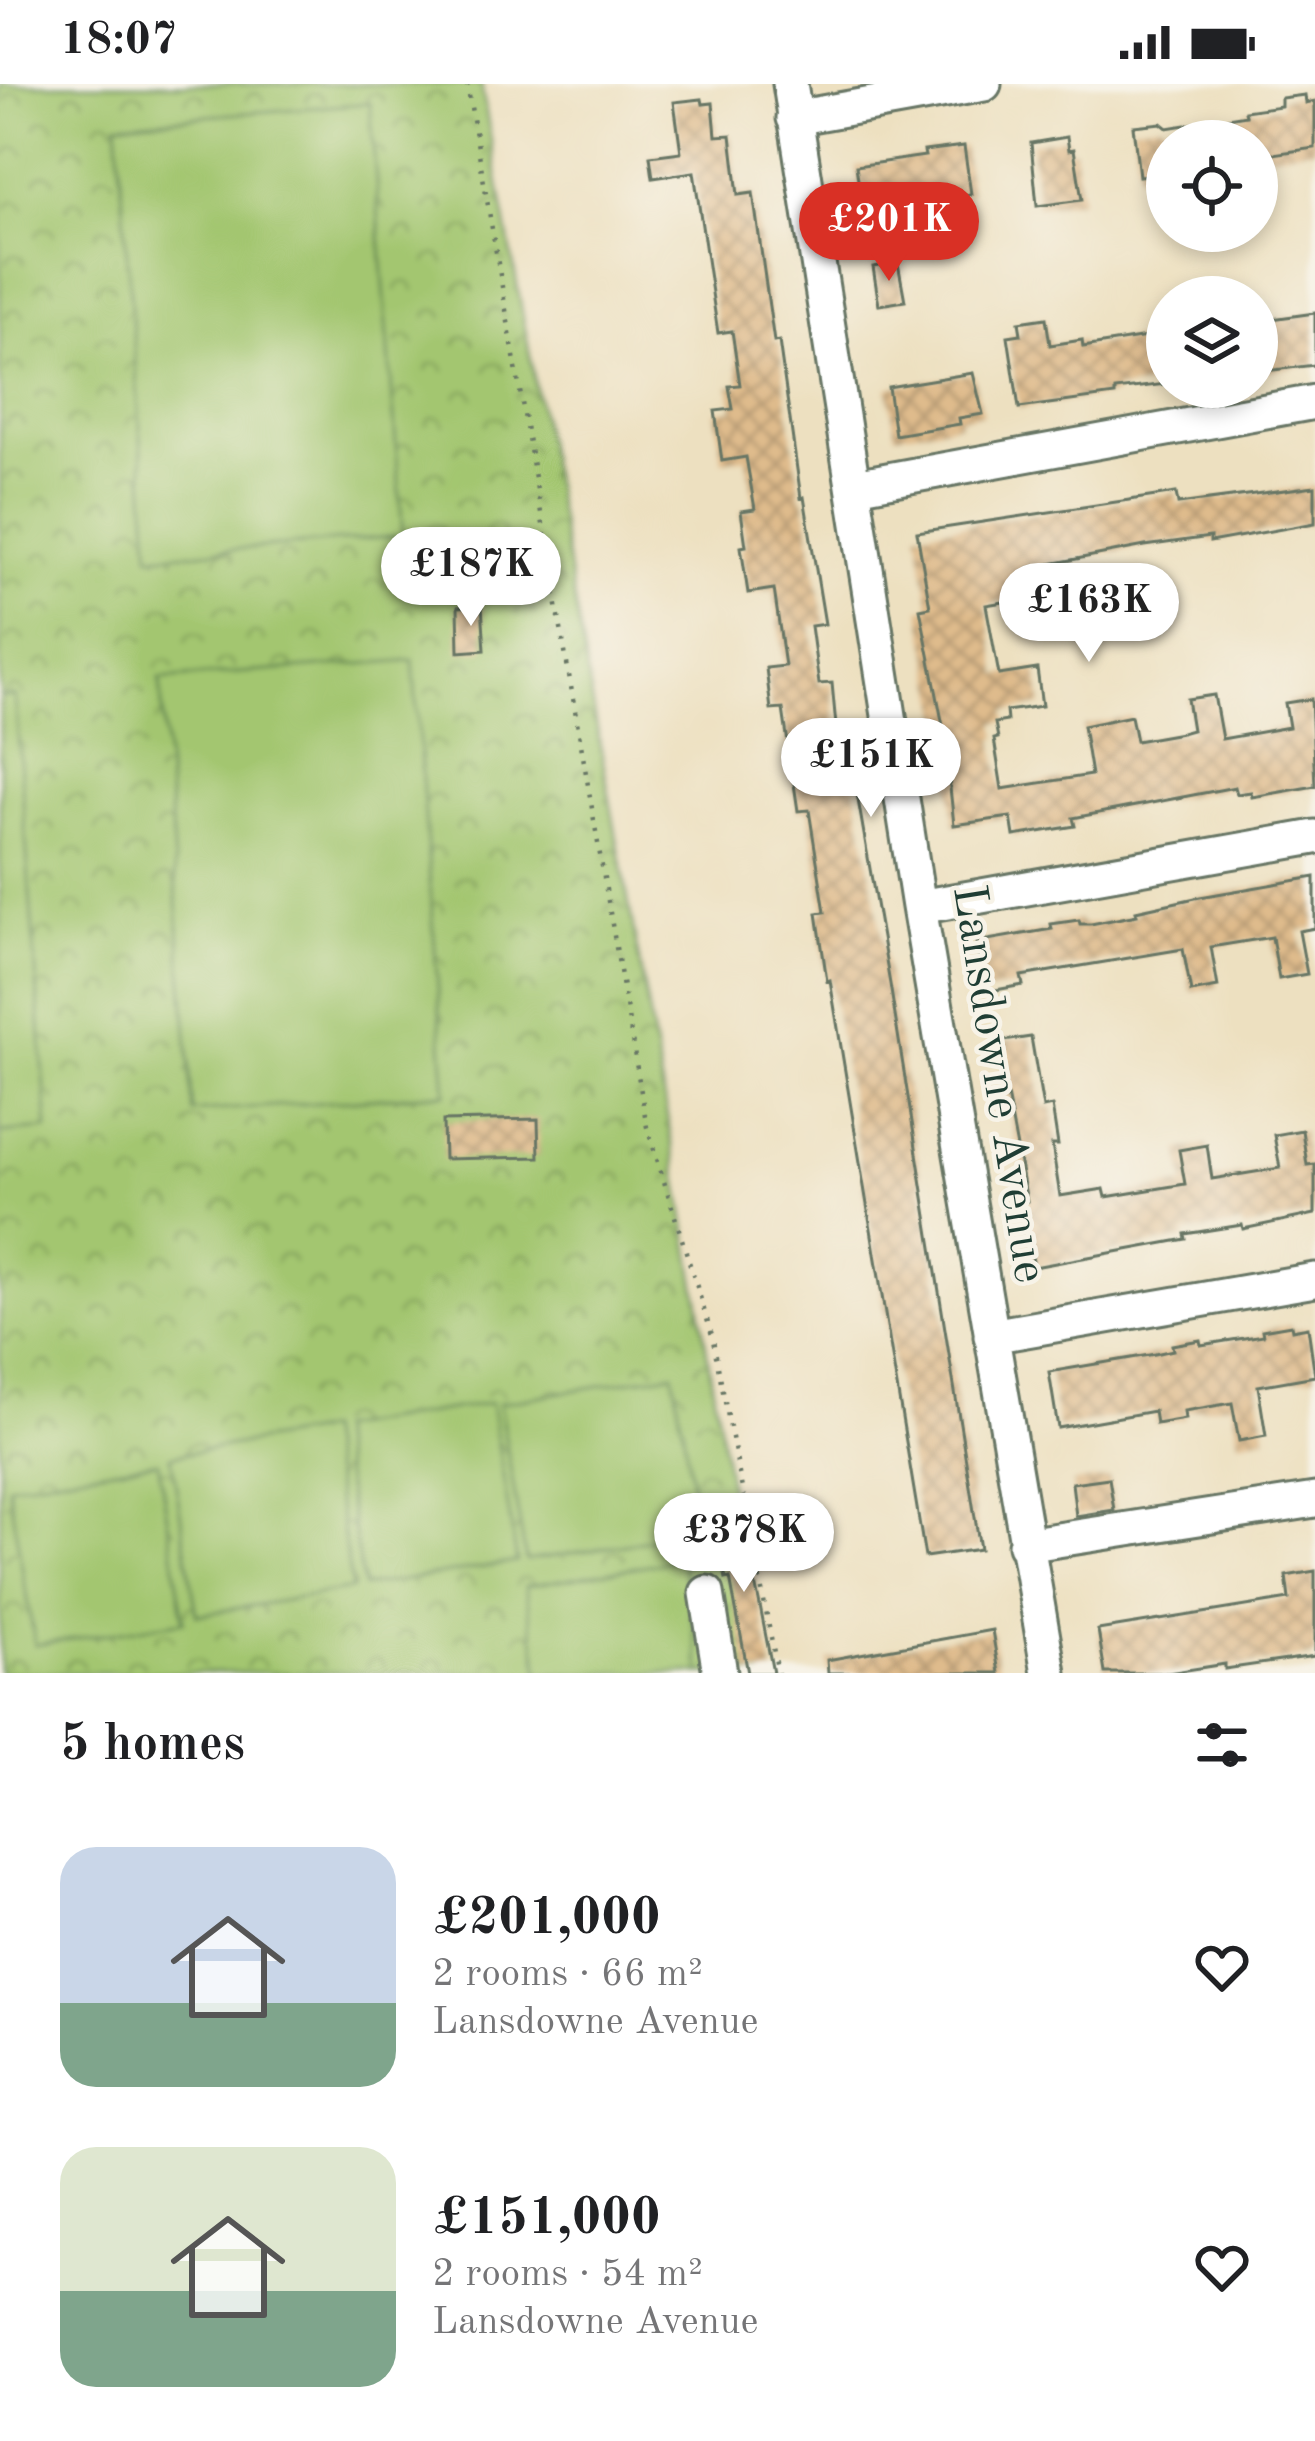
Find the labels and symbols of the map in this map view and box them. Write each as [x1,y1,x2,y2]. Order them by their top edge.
pin: £201K [805,182,973,284]
pin: £187K [387,527,555,629]
pin: £163K [1005,563,1173,665]
pin: £151K [787,718,955,820]
street label: Lansdowne Avenue [943,882,1053,1286]
pin: £378K [660,1493,828,1595]

